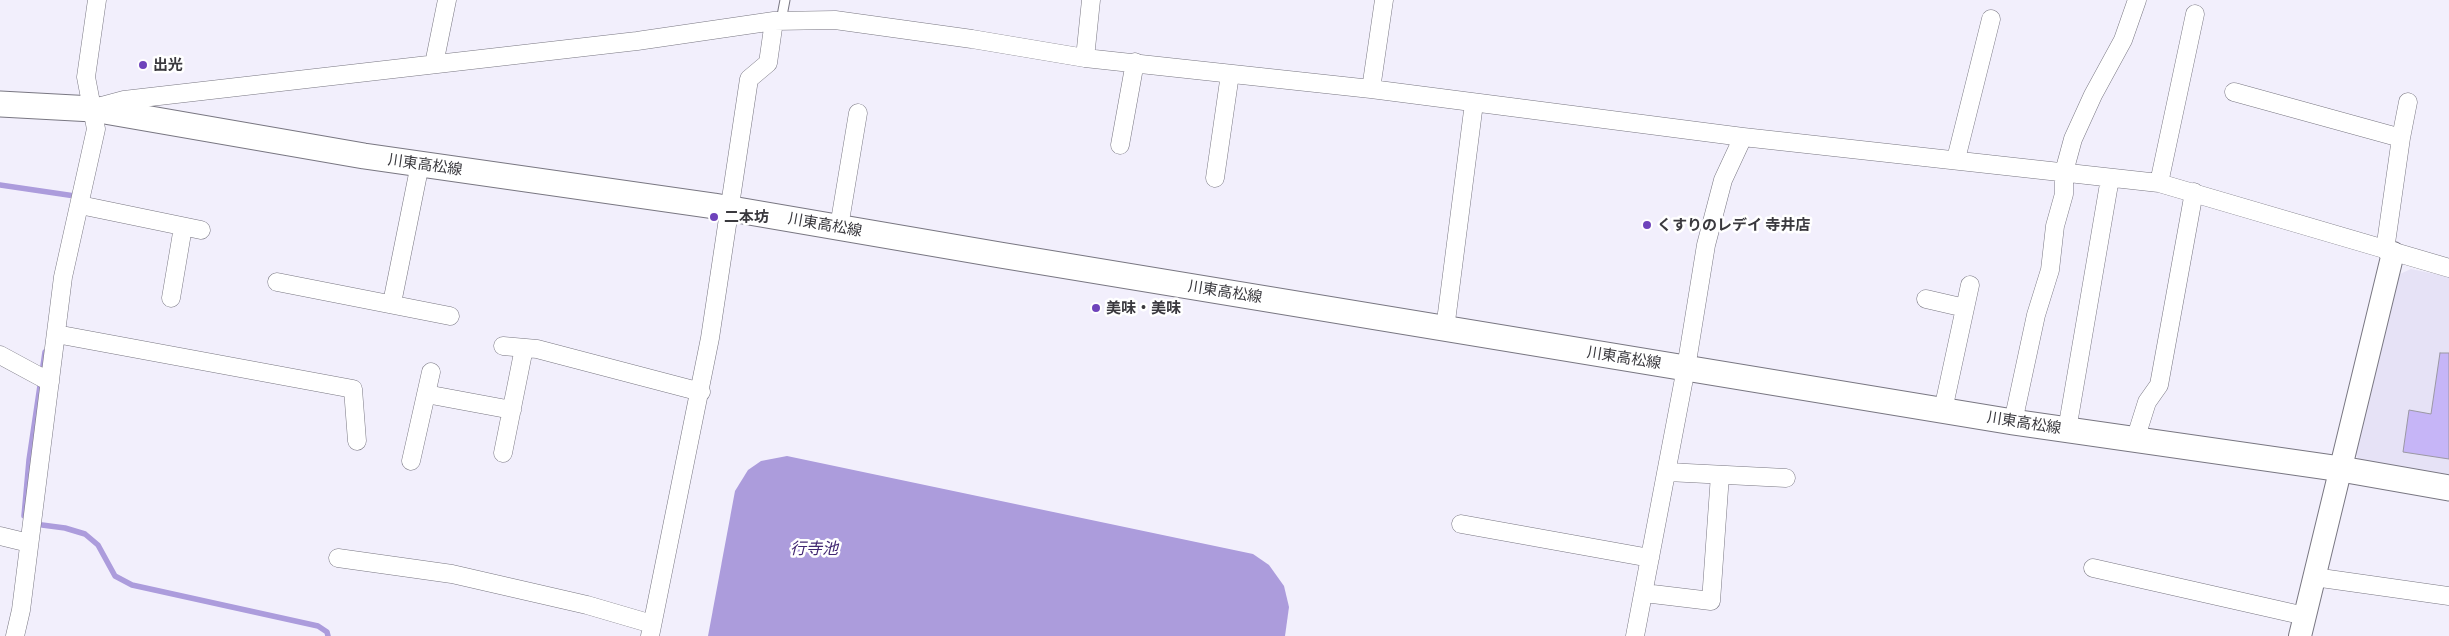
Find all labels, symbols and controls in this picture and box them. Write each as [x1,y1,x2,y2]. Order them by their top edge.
place label: 出光 [153,56,183,74]
marker: 出光 [137,59,149,71]
street label: 川東高松線 [387,151,463,179]
place label: 二本坊 [724,208,769,226]
street label: 川東高松線 [787,210,863,240]
marker: 二本坊 [708,211,720,223]
place label: くすりのレデイ 寺井店 [1657,216,1810,234]
marker: くすりのレデイ 寺井店 [1641,219,1653,231]
street label: 川東高松線 [1187,277,1263,307]
place label: 美味・美味 [1106,299,1181,317]
marker: 美味・美味 [1090,302,1102,314]
street label: 川東高松線 [1586,343,1662,373]
street label: 川東高松線 [1986,408,2062,438]
water label: 行寺池 [790,539,838,559]

